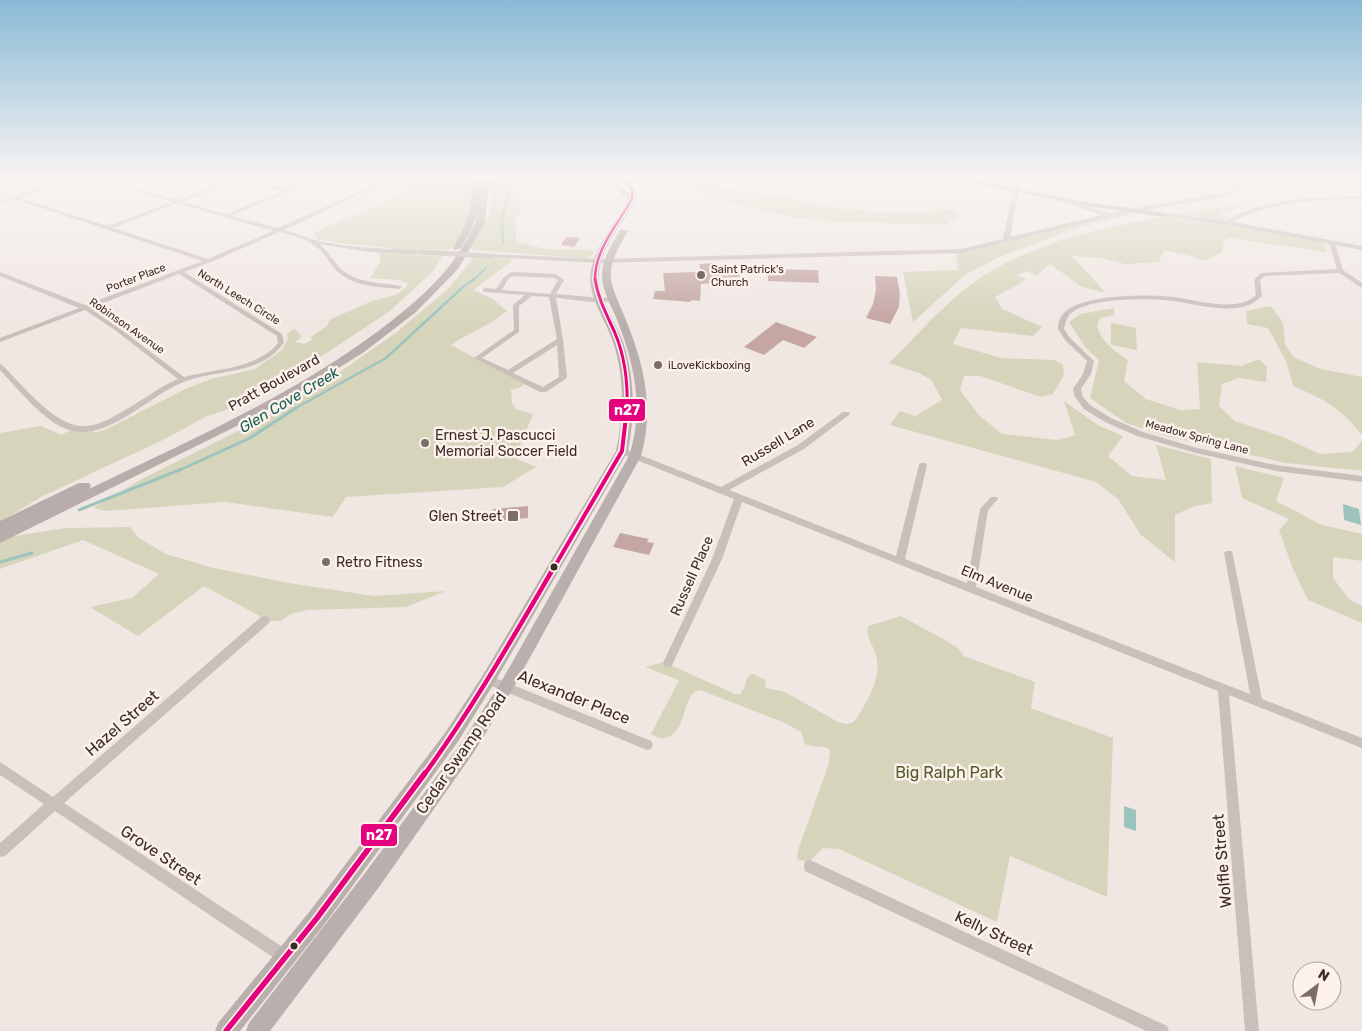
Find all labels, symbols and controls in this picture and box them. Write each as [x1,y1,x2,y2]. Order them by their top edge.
street label: Porter Place [104,261,168,295]
place label: Saint Patrick's Church [711,263,784,289]
street label: North Leech Circle [195,266,283,328]
marker: Saint Patrick's Church [695,269,707,281]
street label: Robinson Avenue [87,295,167,357]
street label: Pratt Boulevard [225,351,323,415]
marker: iLoveKickboxing [652,359,664,371]
place label: iLoveKickboxing [668,359,750,372]
water label: Glen Cove Creek [236,363,343,437]
line badge: n27 [608,398,646,422]
text: n27 [614,402,640,419]
street label: Russell Lane [739,414,818,470]
street label: Meadow Spring Lane [1144,417,1250,457]
place label: Ernest J. Pascucci Memorial Soccer Field [435,427,577,460]
marker: Ernest J. Pascucci Memorial Soccer Field [419,437,431,449]
place label: Glen Street [429,508,503,525]
marker: Glen Street [506,509,520,523]
street label: Russell Place [667,533,717,619]
place label: Retro Fitness [336,554,423,571]
marker: Retro Fitness [320,556,332,568]
unlabelled marker [549,562,559,572]
street label: Elm Avenue [958,562,1036,606]
street label: Alexander Place [515,666,633,728]
street label: Hazel Street [81,686,163,760]
street label: Cedar Swamp Road [412,688,510,818]
park label: Big Ralph Park [895,763,1004,782]
street label: Wolfle Street [1208,813,1236,909]
street label: Grove Street [117,821,205,889]
line badge: n27 [360,823,398,847]
text: n27 [366,827,392,844]
street label: Kelly Street [952,907,1036,959]
unlabelled marker [289,941,299,951]
north arrow [1292,961,1342,1011]
text: N [1315,966,1332,985]

